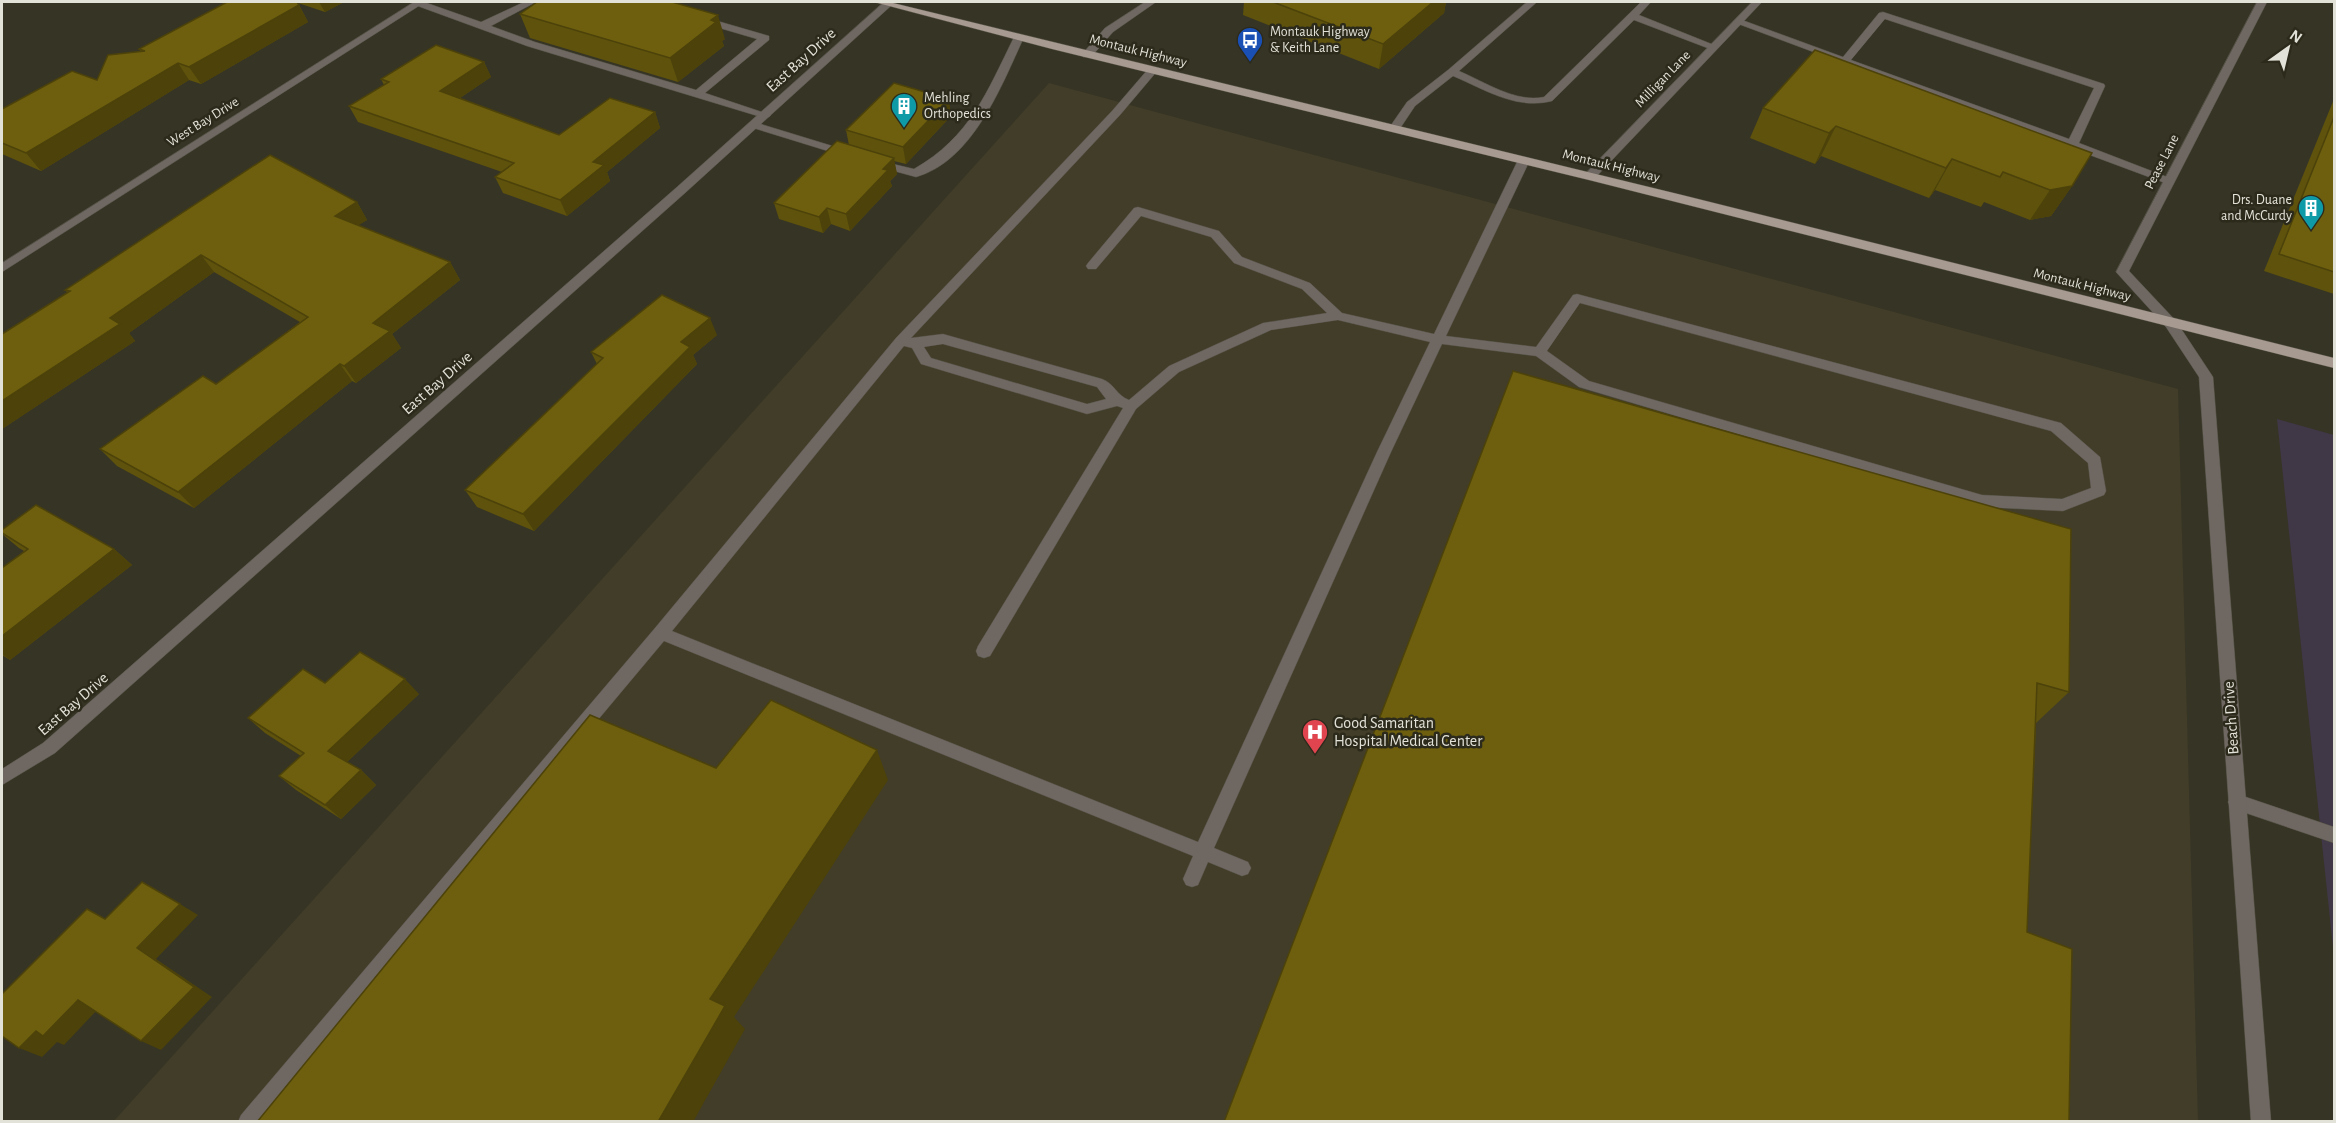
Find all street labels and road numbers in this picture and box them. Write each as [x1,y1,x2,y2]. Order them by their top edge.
street label: East Bay Drive [763,25,839,96]
street label: Montauk Highway [1088,32,1188,70]
street label: Milligan Lane [1633,48,1693,110]
street label: West Bay Drive [165,94,241,150]
street label: Pease Lane [2142,132,2182,192]
street label: Montauk Highway [1561,147,1661,185]
street label: Montauk Highway [2032,266,2132,304]
street label: East Bay Drive [399,348,476,418]
street label: East Bay Drive [35,669,112,739]
street label: Beach Drive [2220,681,2242,755]

